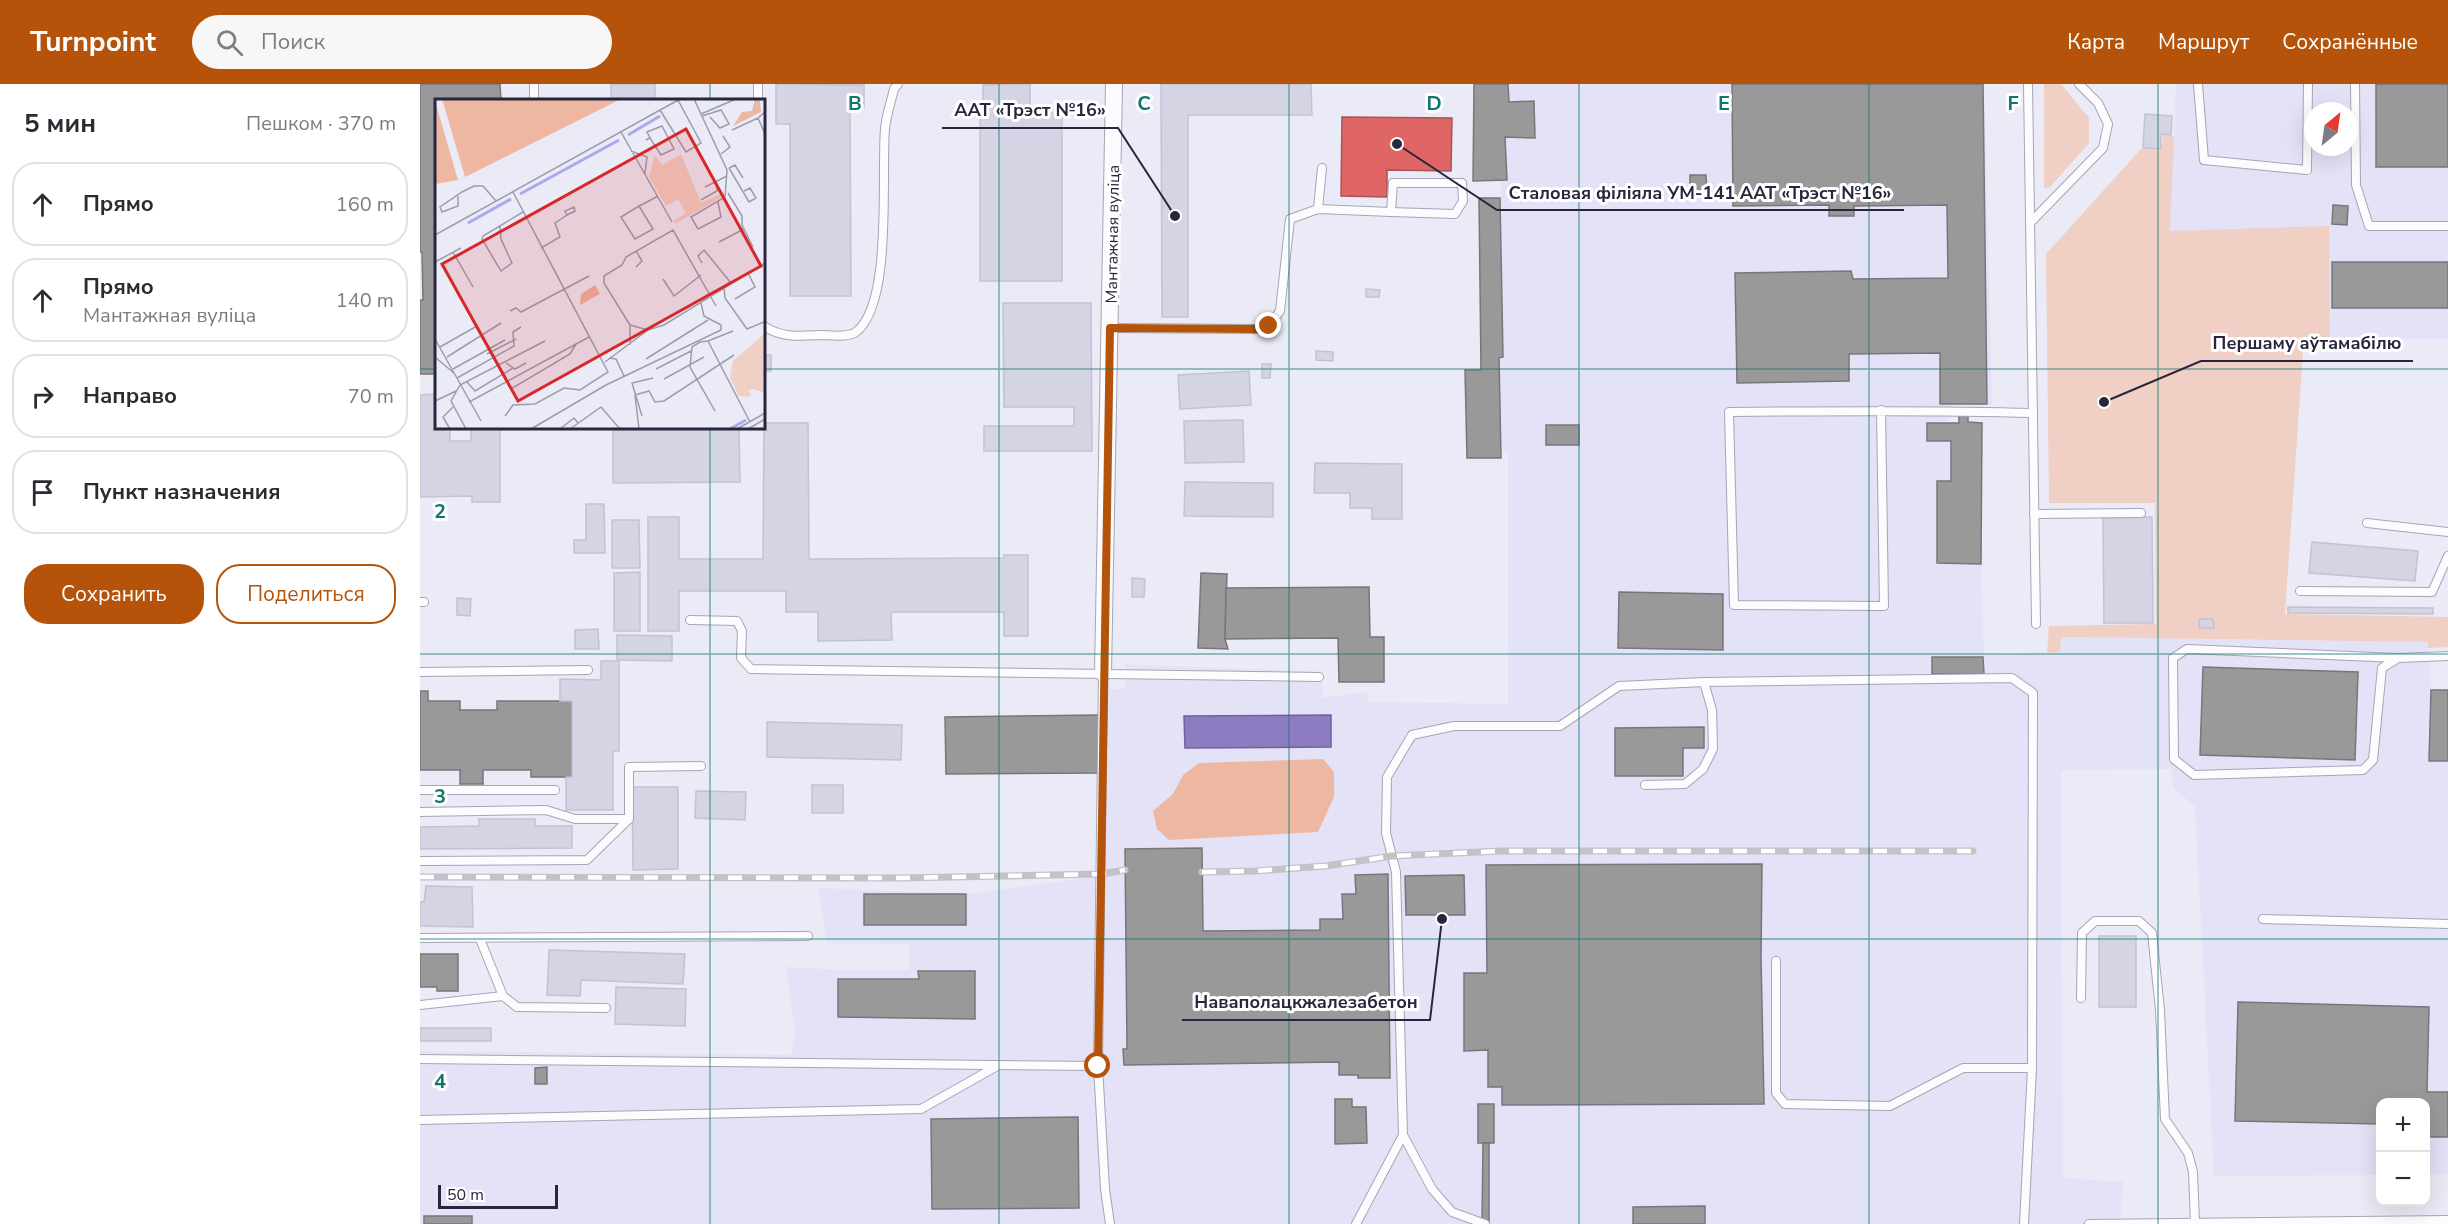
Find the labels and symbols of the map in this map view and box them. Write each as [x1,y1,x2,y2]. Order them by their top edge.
text: B [848,90,862,117]
text: C [1137,90,1151,117]
text: D [1426,90,1442,117]
text: E [1718,90,1730,117]
text: F [2007,90,2019,117]
callout: ААТ «Трэст №16» [942,92,1118,128]
text: ААТ «Трэст №16» [954,98,1106,122]
inset map [435,99,765,429]
north arrow [2304,102,2358,156]
street label: Мантажная вуліца [1101,165,1125,304]
callout: Сталовая філіяла УМ-141 ААТ «Трэст №16» [1497,174,1904,210]
text: Сталовая філіяла УМ-141 ААТ «Трэст №16» [1509,181,1891,205]
route end [1255,312,1281,338]
callout: Першаму аўтамабілю [2201,325,2413,361]
text: Першаму аўтамабілю [2213,331,2401,355]
text: 2 [434,498,446,525]
text: 3 [434,783,446,810]
callout: Наваполацкжалезабетон [1182,984,1430,1020]
text: Наваполацкжалезабетон [1194,990,1418,1014]
route start [1084,1052,1110,1078]
text: 4 [434,1068,446,1095]
scale bar [438,1182,558,1210]

